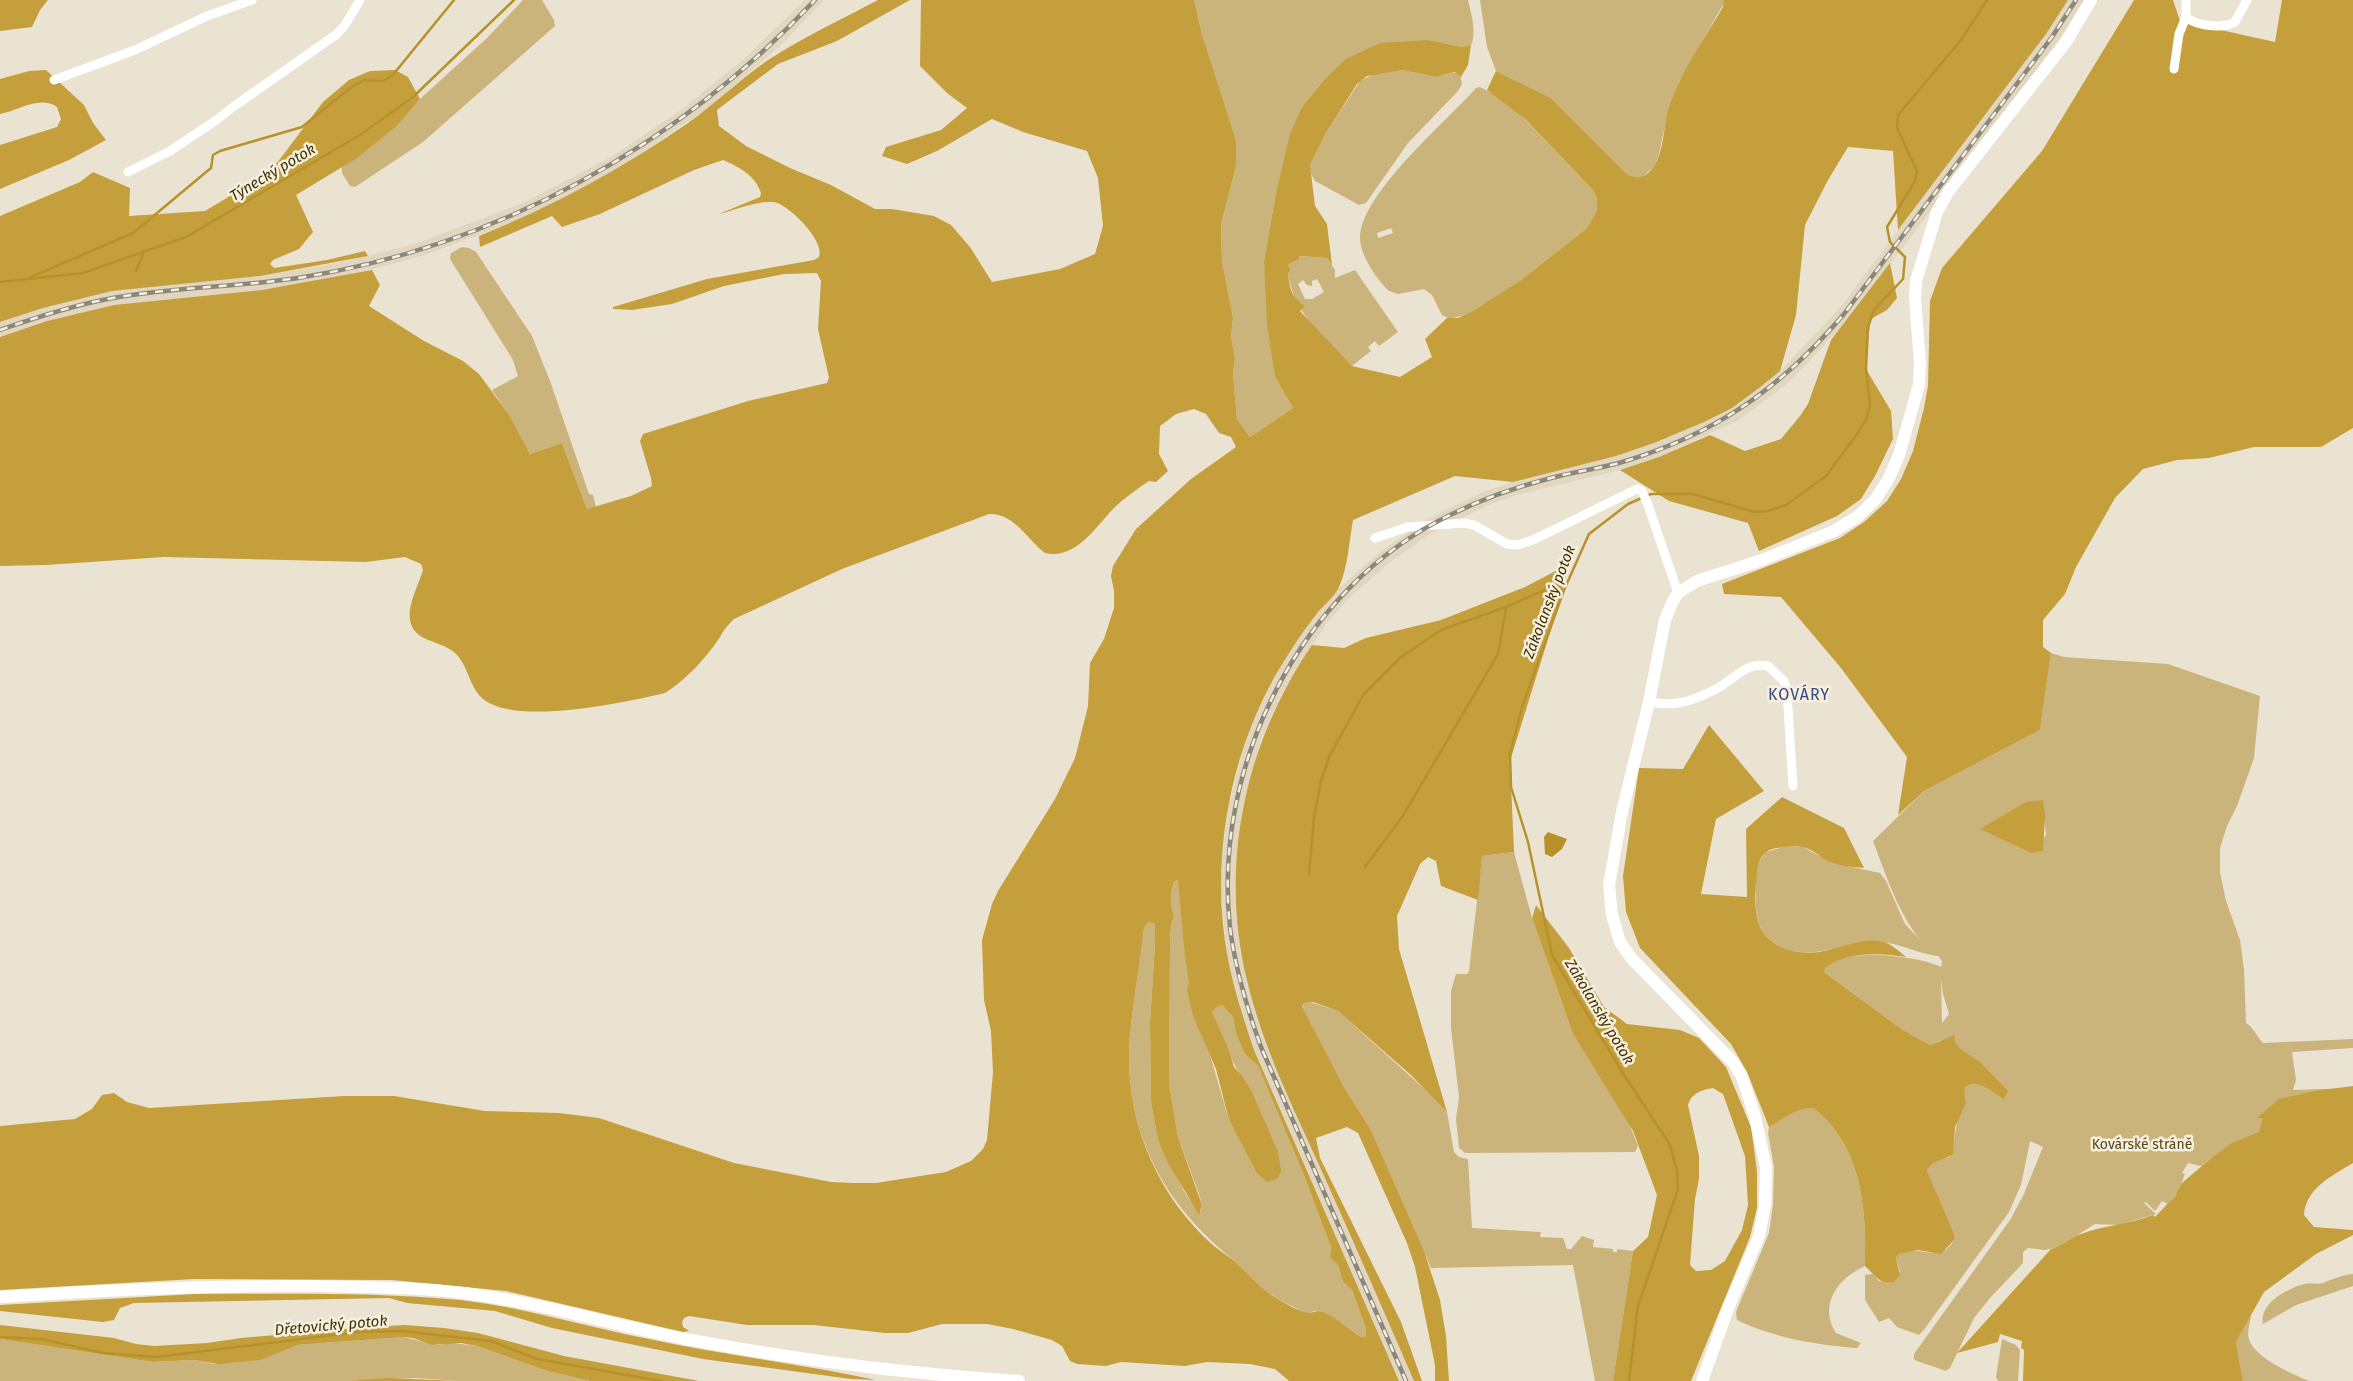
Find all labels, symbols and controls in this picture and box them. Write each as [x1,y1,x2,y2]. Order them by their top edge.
water label: Týnecký potok [227,140,319,206]
water label: Zákolanský potok [1520,543,1580,661]
district label: KOVÁRY [1767,686,1831,706]
water label: Zákolanský potok [1560,956,1638,1068]
park label: Kovárské stráně [2092,1137,2192,1153]
water label: Dřetovický potok [274,1312,388,1340]

